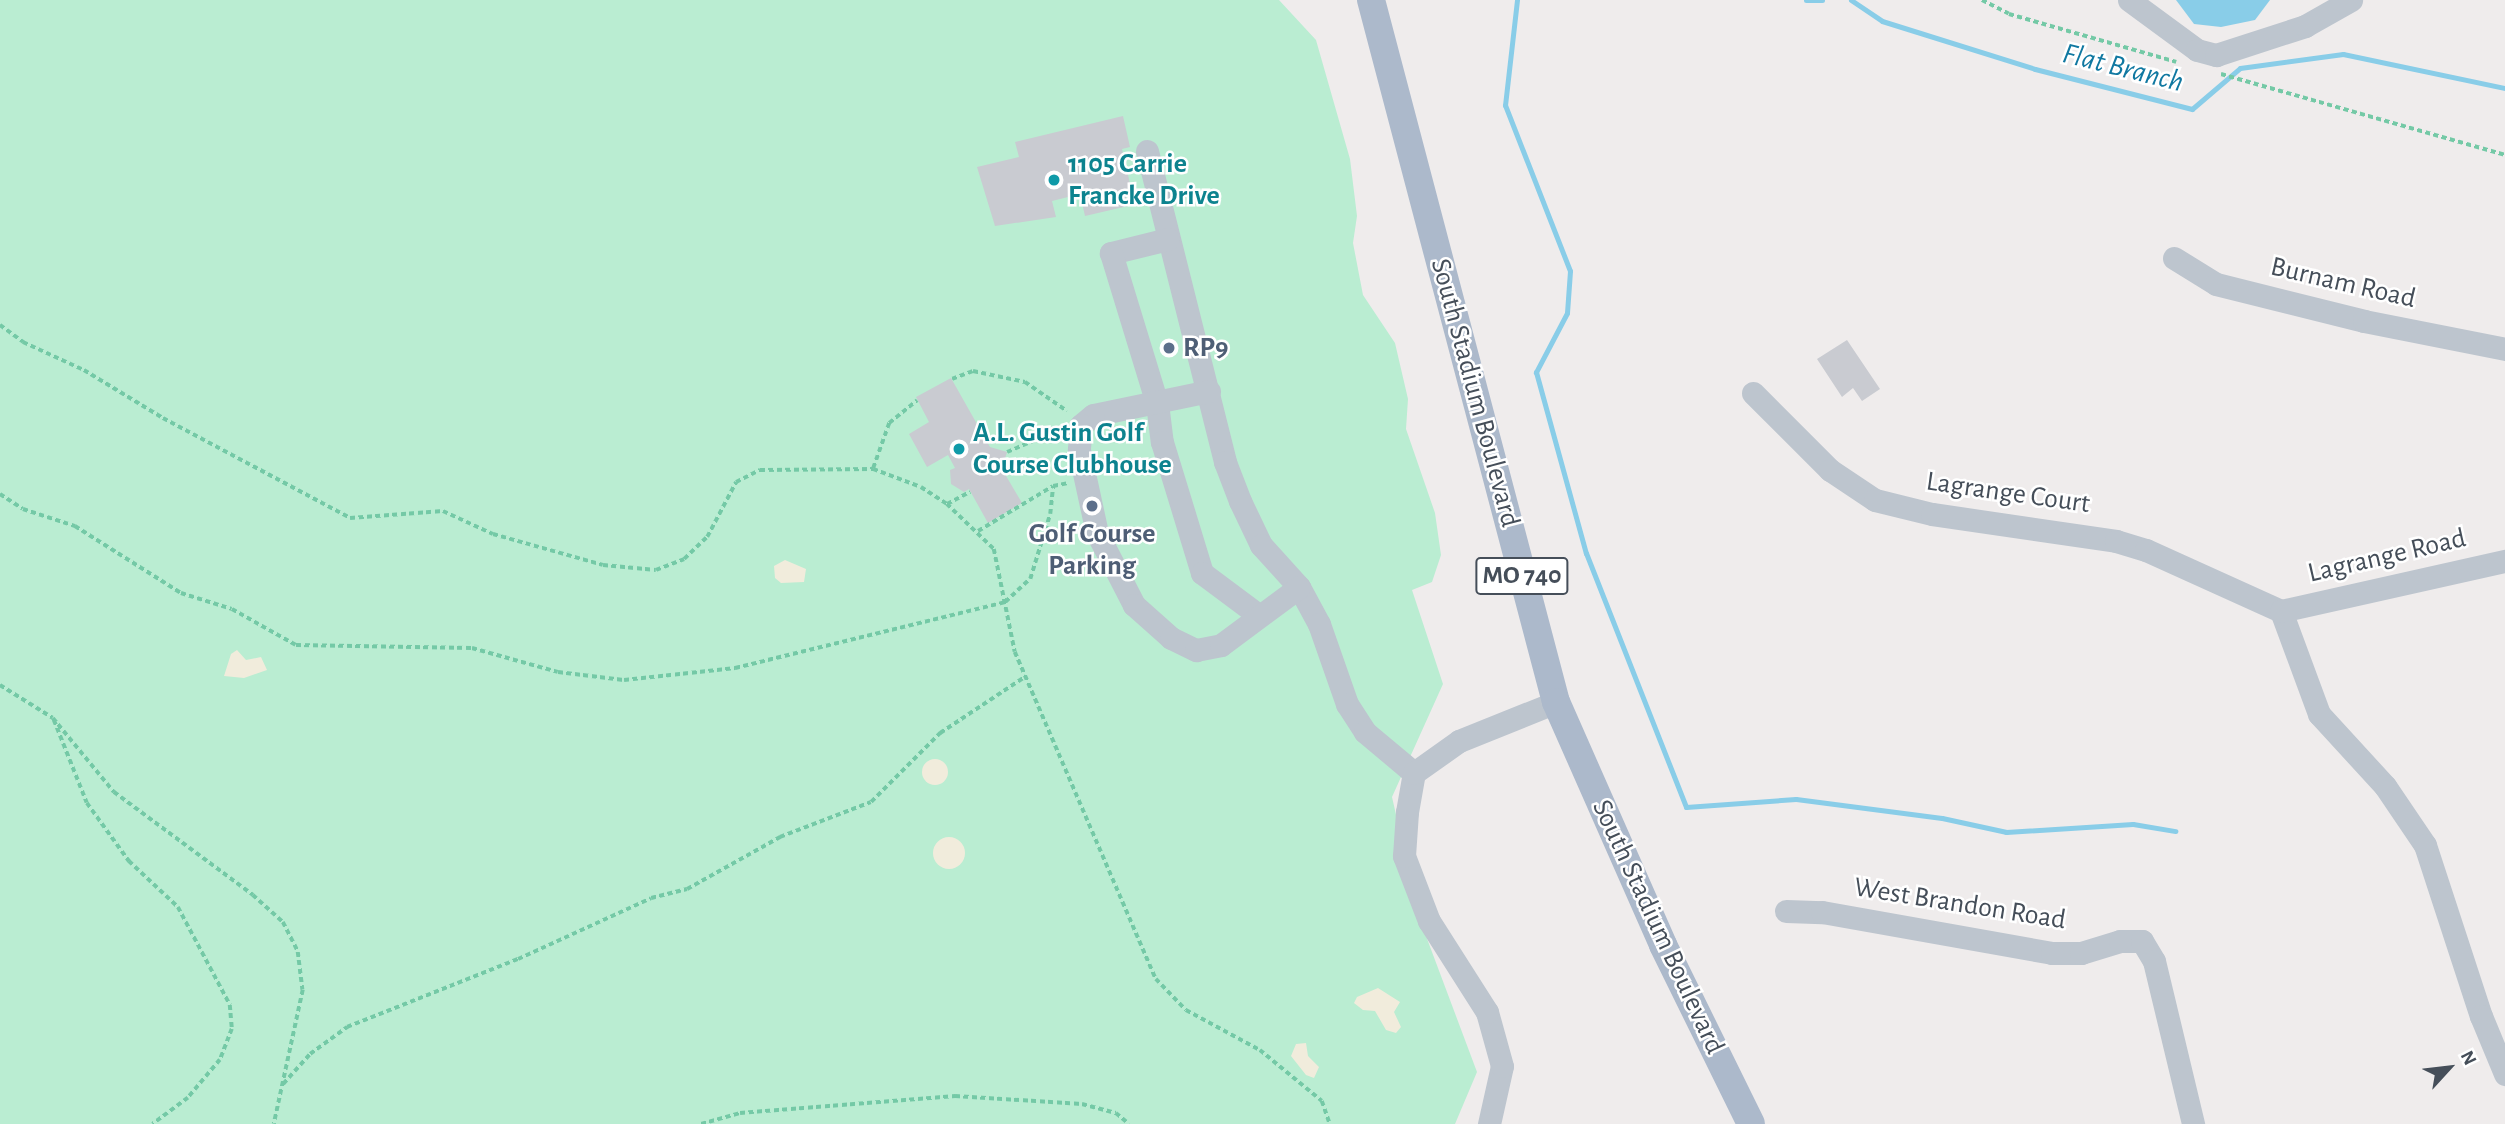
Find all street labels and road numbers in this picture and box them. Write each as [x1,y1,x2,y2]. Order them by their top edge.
street label: Burnam Road [2267,250,2419,316]
street label: South Stadium Boulevard [1423,255,1527,531]
street label: Lagrange Court [1924,465,2092,521]
street label: Lagrange Road [2305,522,2469,590]
road number: MO 740 [1475,554,1569,598]
street label: South Stadium Boulevard [1584,795,1732,1059]
street label: West Brandon Road [1852,871,2068,937]

